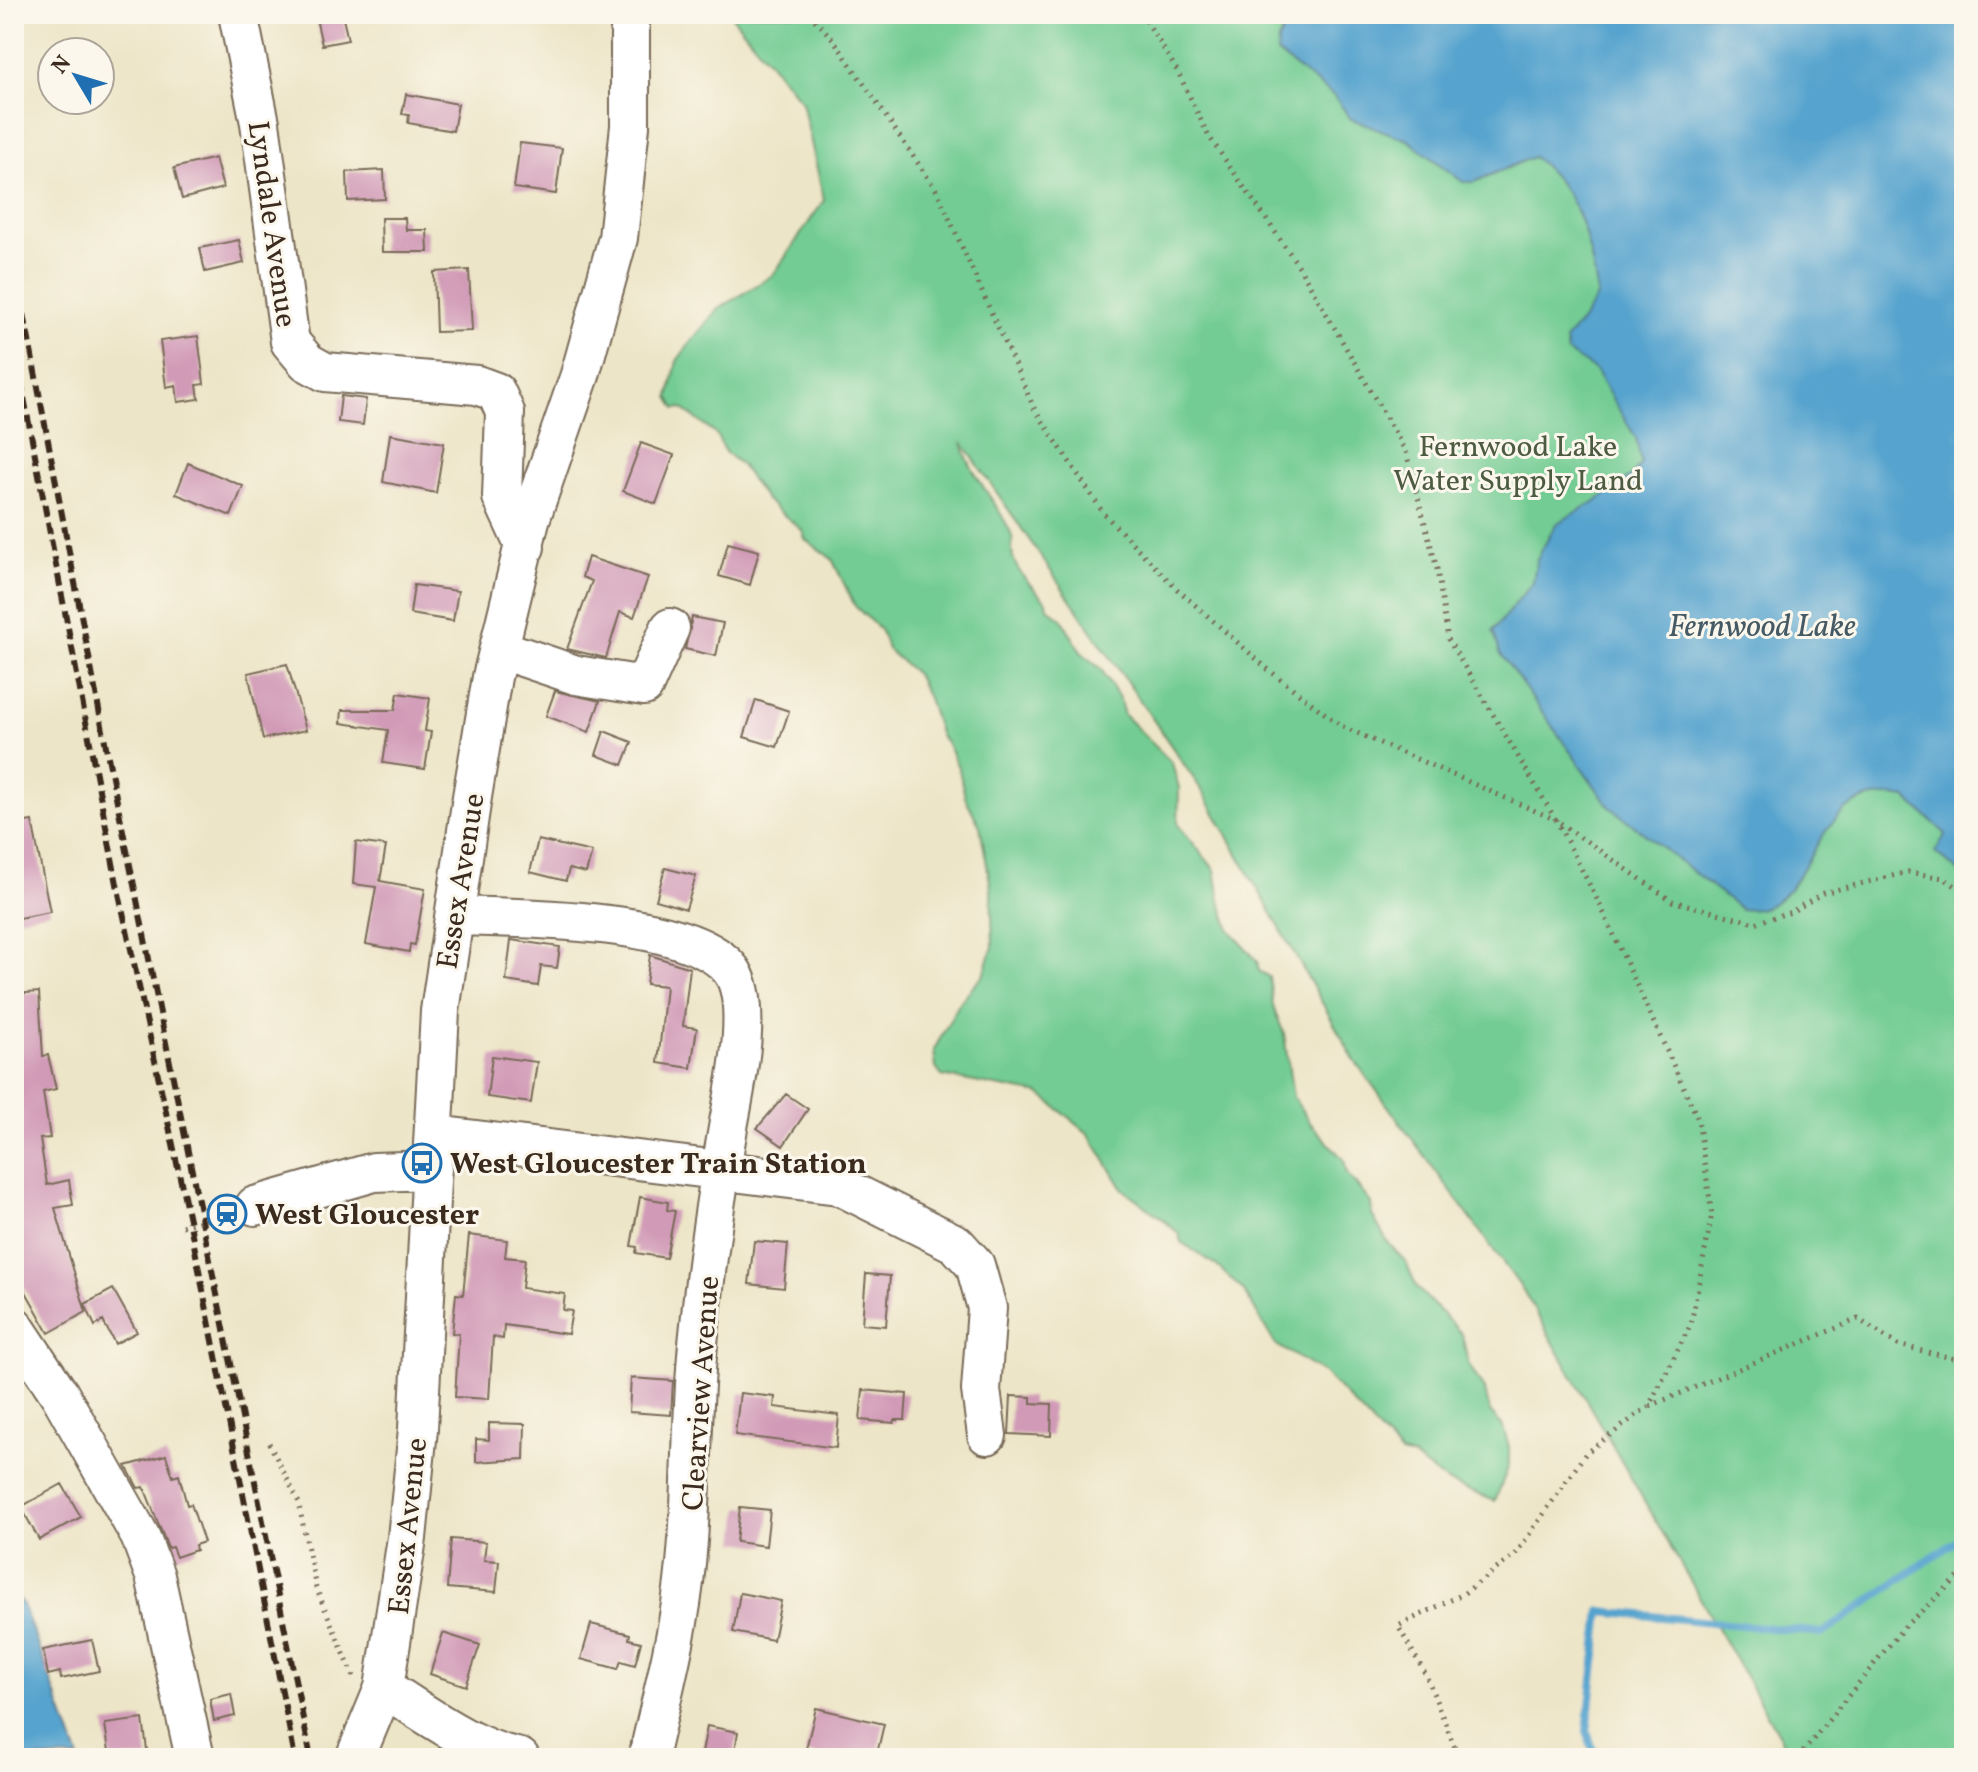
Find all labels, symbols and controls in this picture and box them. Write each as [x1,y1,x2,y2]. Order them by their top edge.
north arrow [36,36,116,116]
text: N [45,49,79,81]
street label: Lyndale Avenue [236,118,306,330]
park label: Fernwood Lake Water Supply Land [1393,427,1643,503]
water label: Fernwood Lake [1668,606,1856,650]
street label: Essex Avenue [427,790,497,972]
bus stop icon: West Gloucester Train Station [401,1142,443,1184]
place label: West Gloucester Train Station [450,1144,867,1186]
station icon: West Gloucester [206,1193,248,1235]
place label: West Gloucester [255,1195,479,1237]
street label: Clearview Avenue [673,1274,731,1512]
street label: Essex Avenue [379,1436,439,1617]

